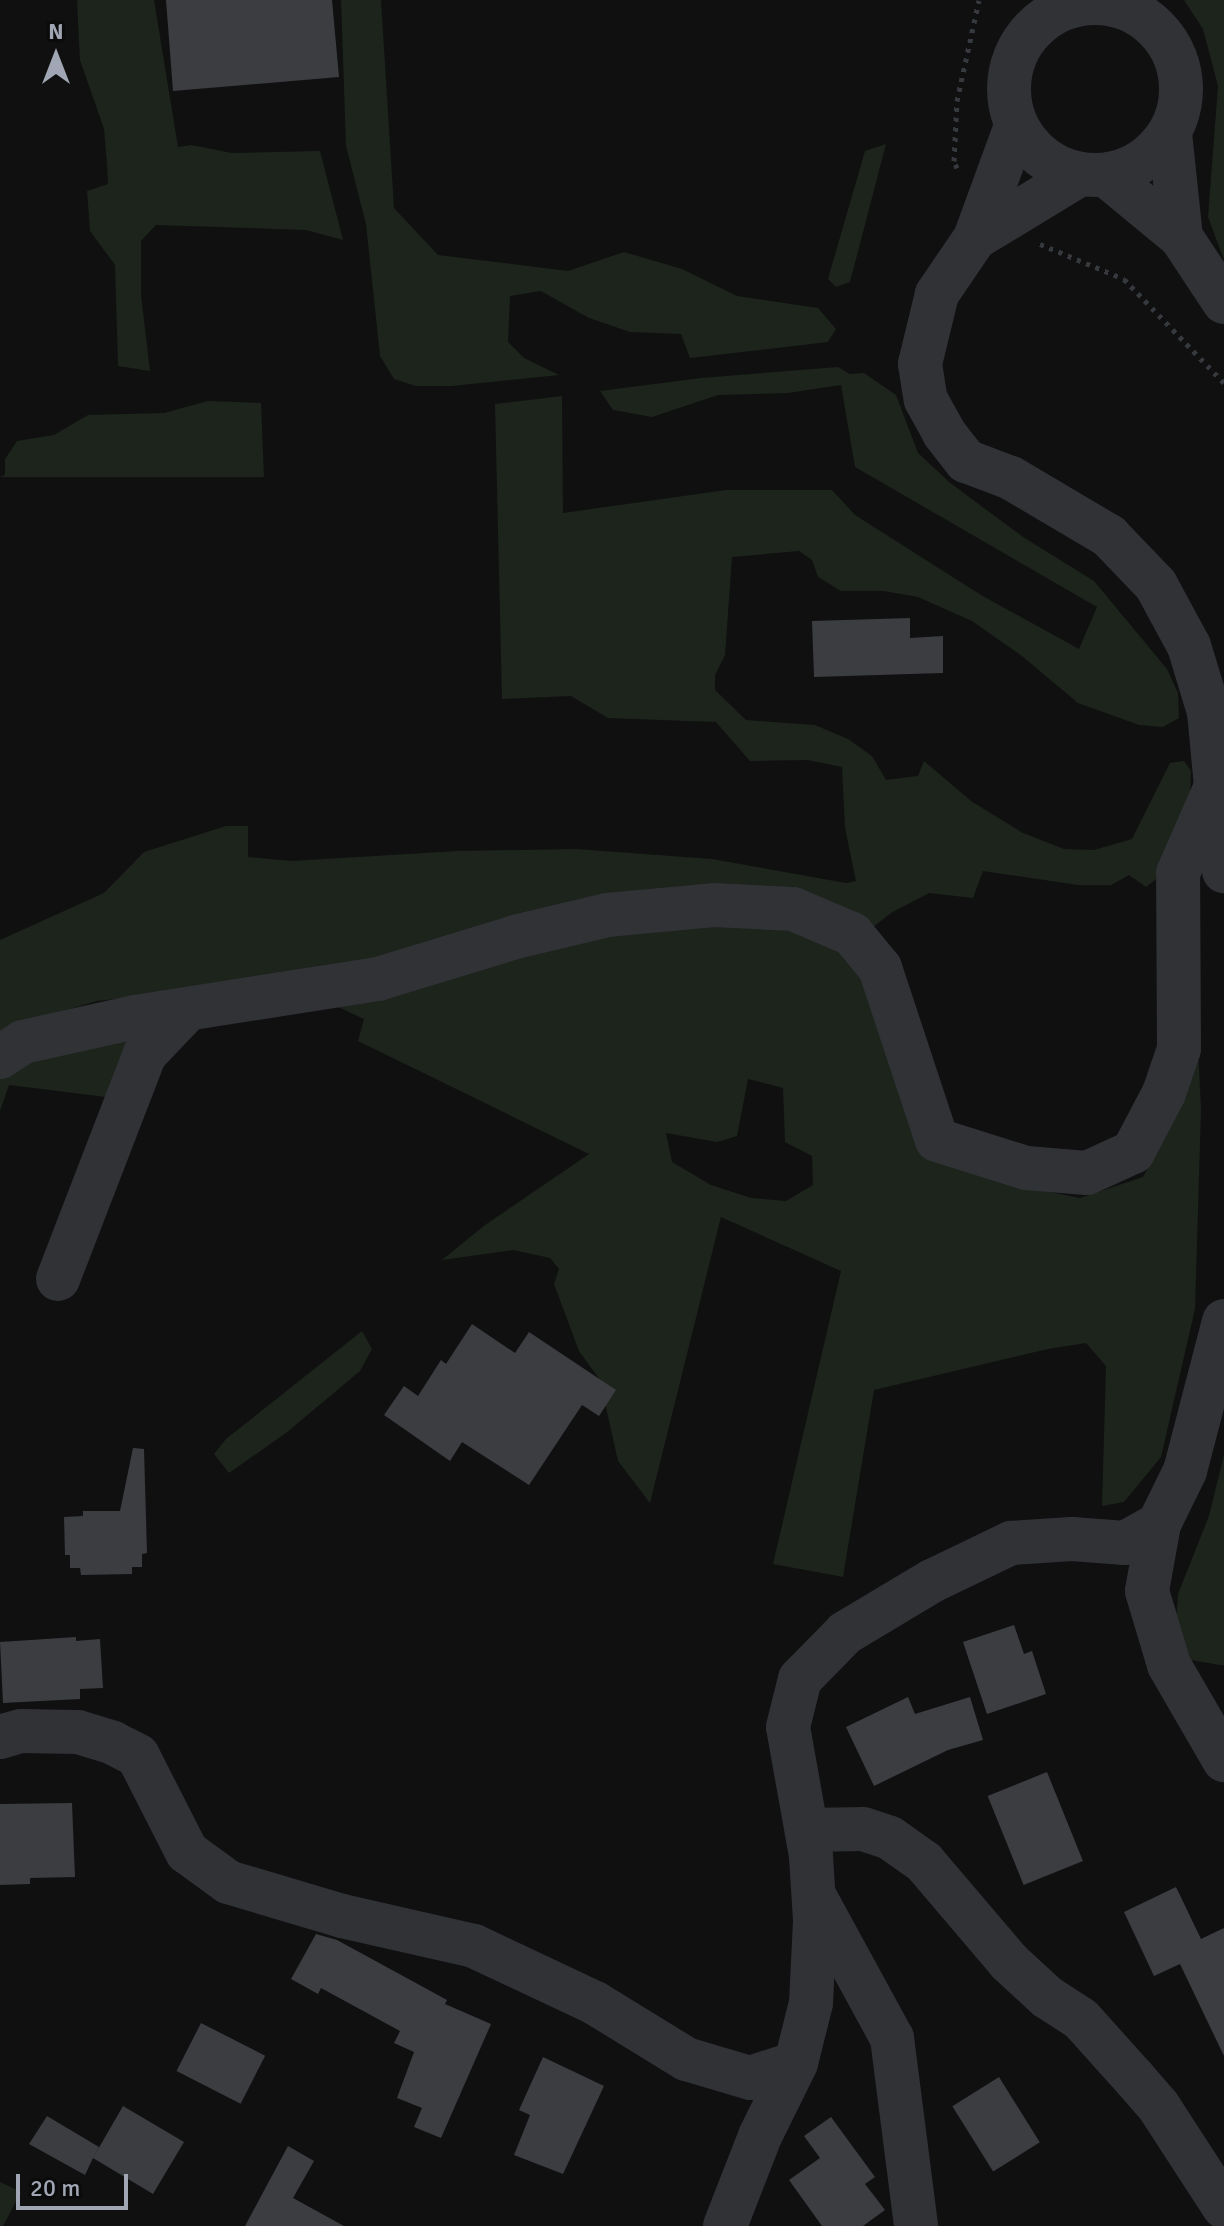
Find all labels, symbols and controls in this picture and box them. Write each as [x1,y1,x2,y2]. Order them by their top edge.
north arrow [16,16,96,96]
text: N [48,18,64,45]
scale bar [20,2158,132,2208]
text: 20 m [30,2173,80,2203]

